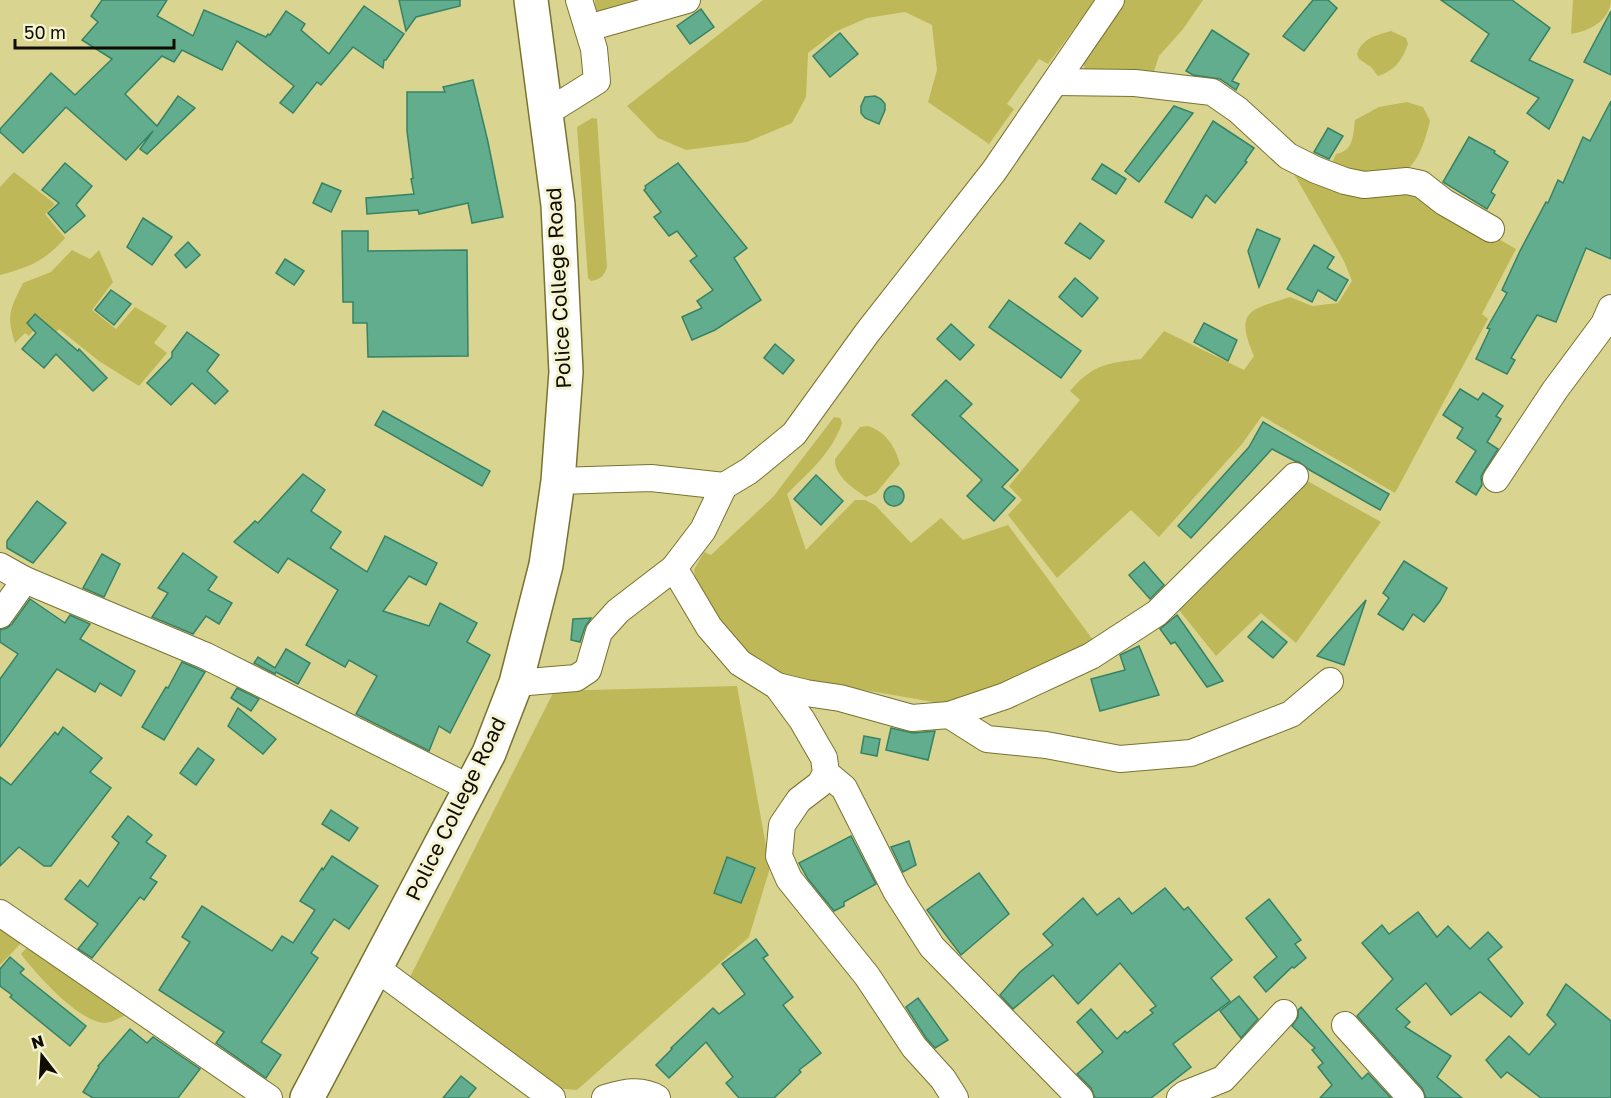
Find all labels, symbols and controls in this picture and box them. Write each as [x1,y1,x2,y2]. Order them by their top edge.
scale bar [15,12,174,50]
text: 50 m [24,21,66,43]
street label: Police College Road [540,187,576,389]
street label: Police College Road [399,712,511,905]
north arrow [12,1026,72,1086]
text: N [29,1030,46,1053]

